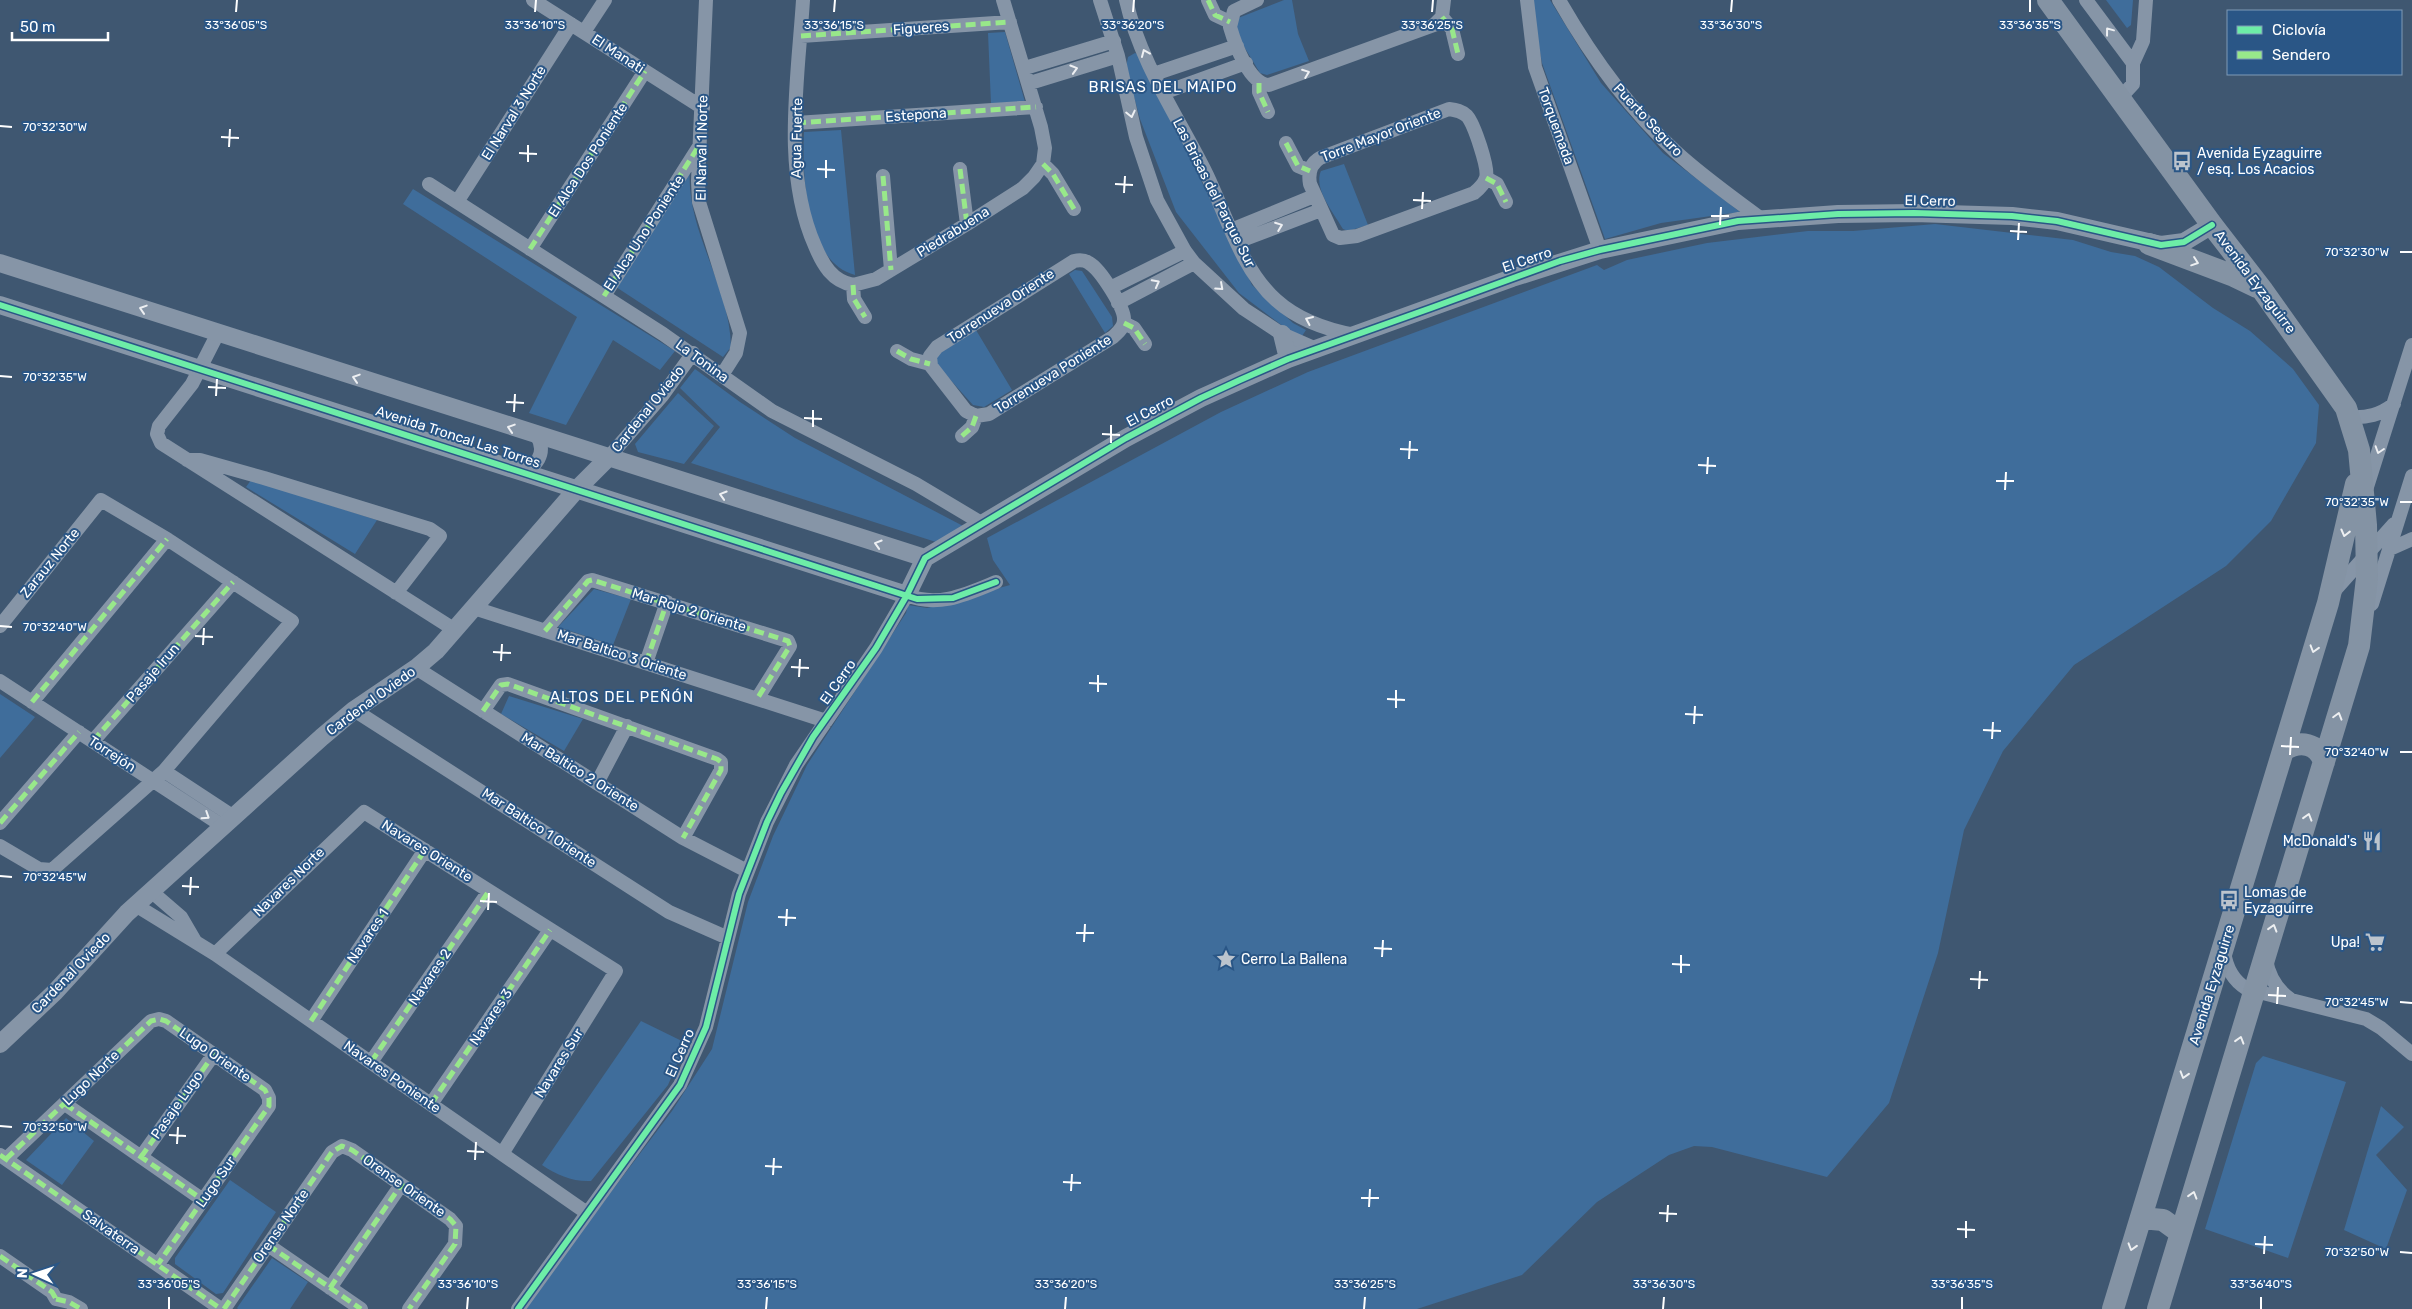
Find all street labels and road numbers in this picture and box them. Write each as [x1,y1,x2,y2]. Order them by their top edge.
street label: Figueres [892,18,950,38]
street label: El Manati [589,31,647,77]
street label: El Narval 3 Norte [478,62,550,163]
street label: Puerto Seguro [1610,80,1686,160]
street label: Torquemada [1534,85,1578,167]
street label: El Narval 1 Norte [693,95,711,201]
street label: Agua Fuerte [788,98,806,178]
street label: El Alca Dos Poniente [545,99,631,220]
street label: Estepona [885,104,947,126]
street label: Torre Mayor Oriente [1319,104,1443,166]
street label: Las Brisas del Parque Sur [1169,116,1259,271]
street label: El Alca Uno Poniente [600,172,688,294]
street label: El Cerro [1904,192,1956,210]
street label: Piedrabuena [914,203,992,261]
street label: Avenida Eyzaguirre [2211,227,2299,337]
street label: El Cerro [1500,244,1554,276]
street label: Torrenueva Oriente [944,265,1058,347]
street label: Torrenueva Poniente [991,331,1115,417]
street label: La Tonina [672,336,732,386]
street label: Cardenal Oviedo [608,362,688,456]
street label: El Cerro [1123,392,1177,430]
street label: Avenida Troncal Las Torres [373,402,543,472]
street label: Zarauz Norte [17,525,83,601]
street label: Mar Rojo 2 Oriente [630,585,748,636]
street label: Mar Baltico 3 Oriente [555,626,689,684]
street label: Pasaje Irun [123,640,183,706]
street label: El Cerro [816,656,860,708]
street label: Cardenal Oviedo [323,663,419,739]
street label: Mar Baltico 2 Oriente [518,729,642,815]
street label: Torrejón [85,732,139,776]
street label: Mar Baltico 1 Oriente [479,785,600,871]
street label: Navares Oriente [378,816,476,886]
street label: Navares Norte [250,844,328,920]
street label: Navares 1 [344,906,392,966]
street label: Avenida Eyzaguirre [2186,923,2238,1047]
street label: Cardenal Oviedo [28,929,114,1017]
street label: Navares 2 [405,946,455,1008]
street label: Navares 3 [466,985,516,1049]
street label: Lugo Oriente [176,1024,254,1086]
street label: Navares Sur [531,1025,587,1101]
street label: El Cerro [662,1026,698,1080]
street label: Navares Poniente [340,1037,444,1117]
street label: Lugo Norte [59,1047,123,1109]
street label: Pasaje Lugo [147,1068,207,1142]
street label: Orense Oriente [359,1151,449,1221]
street label: Lugo Sur [192,1153,240,1211]
street label: Orense Norte [249,1186,313,1266]
street label: Salvaterra [79,1206,143,1258]

